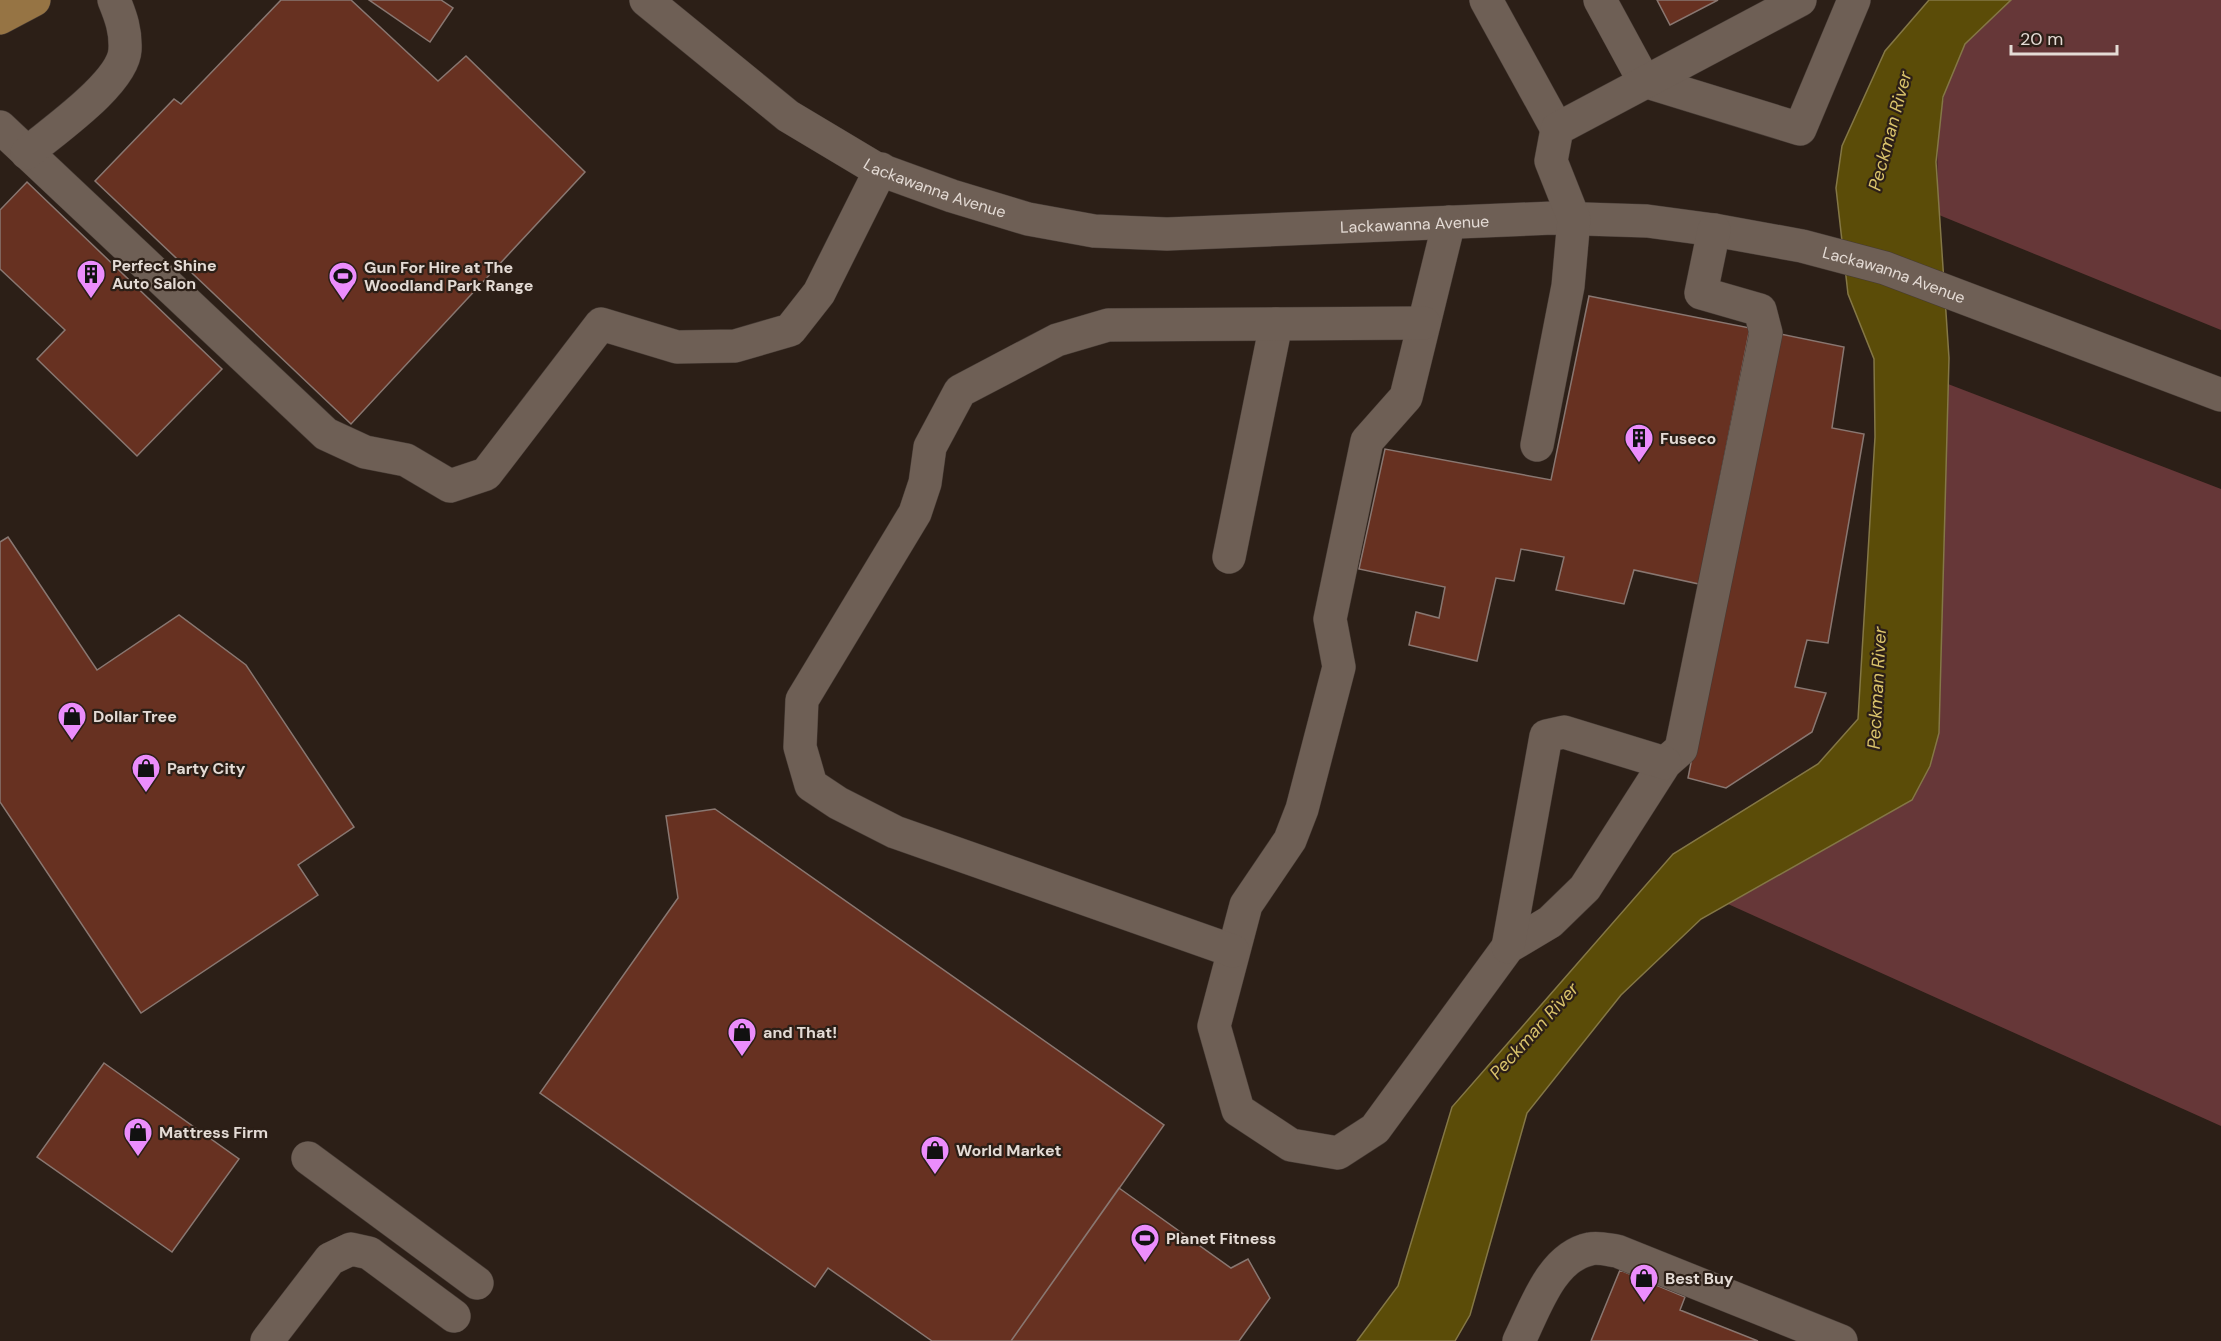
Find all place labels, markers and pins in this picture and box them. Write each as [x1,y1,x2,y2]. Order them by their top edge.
place label: Perfect Shine Auto Salon [112,255,217,294]
place label: Gun For Hire at The Woodland Park Range [364,257,533,296]
building icon: Perfect Shine Auto Salon [75,258,107,300]
sports icon: Gun For Hire at The Woodland Park Range [327,260,359,302]
building icon: Fuseco [1623,422,1655,464]
place label: Fuseco [1660,428,1716,449]
shop icon: Dollar Tree [56,700,88,742]
place label: Dollar Tree [93,706,177,727]
shop icon: Party City [130,752,162,794]
place label: Party City [167,758,246,779]
shop icon: and That! [726,1016,758,1058]
place label: and That! [763,1022,837,1043]
shop icon: Mattress Firm [122,1116,154,1158]
place label: Mattress Firm [159,1122,268,1143]
shop icon: World Market [919,1134,951,1176]
place label: World Market [956,1140,1061,1161]
sports icon: Planet Fitness [1129,1222,1161,1264]
place label: Planet Fitness [1166,1228,1276,1249]
shop icon: Best Buy [1628,1262,1660,1304]
place label: Best Buy [1665,1268,1734,1289]

